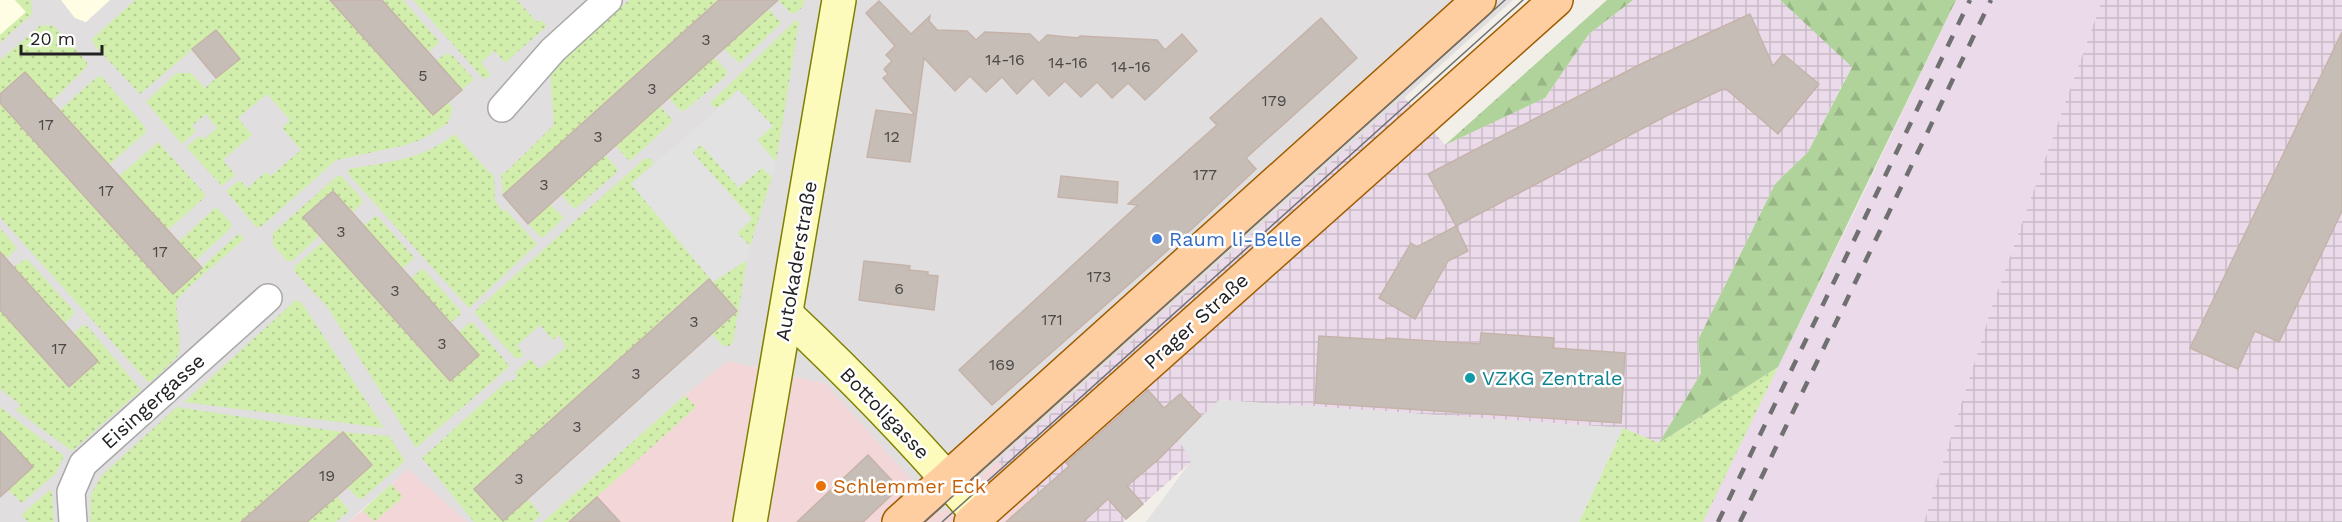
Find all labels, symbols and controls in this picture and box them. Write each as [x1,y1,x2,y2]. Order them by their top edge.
scale bar [21,18,102,56]
text: 20 m [30,28,75,49]
house number: 3 [701,30,711,49]
house number: 14-16 [985,50,1025,69]
house number: 14-16 [1048,53,1088,72]
house number: 14-16 [1111,57,1151,76]
house number: 5 [418,66,428,85]
house number: 3 [647,79,657,98]
house number: 179 [1261,91,1287,110]
house number: 17 [38,115,54,134]
house number: 3 [593,127,603,146]
house number: 12 [884,127,900,146]
house number: 177 [1193,165,1217,184]
house number: 3 [539,175,549,194]
street label: Autokaderstraße [770,179,822,343]
house number: 17 [98,181,114,200]
house number: 3 [336,222,346,241]
place label: Raum li-Belle [1169,227,1302,251]
marker: Raum li-Belle [1150,232,1164,246]
house number: 17 [152,242,168,261]
house number: 173 [1087,267,1111,286]
street label: Prager Straße [1139,268,1253,374]
house number: 6 [894,279,904,298]
house number: 3 [390,281,400,300]
house number: 171 [1041,310,1063,329]
house number: 3 [689,312,699,331]
house number: 3 [437,334,447,353]
house number: 17 [51,339,67,358]
street label: Eisingergasse [96,348,210,454]
house number: 169 [989,355,1015,374]
street label: Bottoligasse [835,362,935,464]
house number: 3 [631,364,641,383]
place label: VZKG Zentrale [1482,366,1623,390]
marker: VZKG Zentrale [1463,371,1477,385]
house number: 3 [572,417,582,436]
house number: 19 [319,466,335,485]
house number: 3 [514,469,524,488]
place label: Schlemmer Eck [833,474,986,498]
marker: Schlemmer Eck [814,479,828,493]

